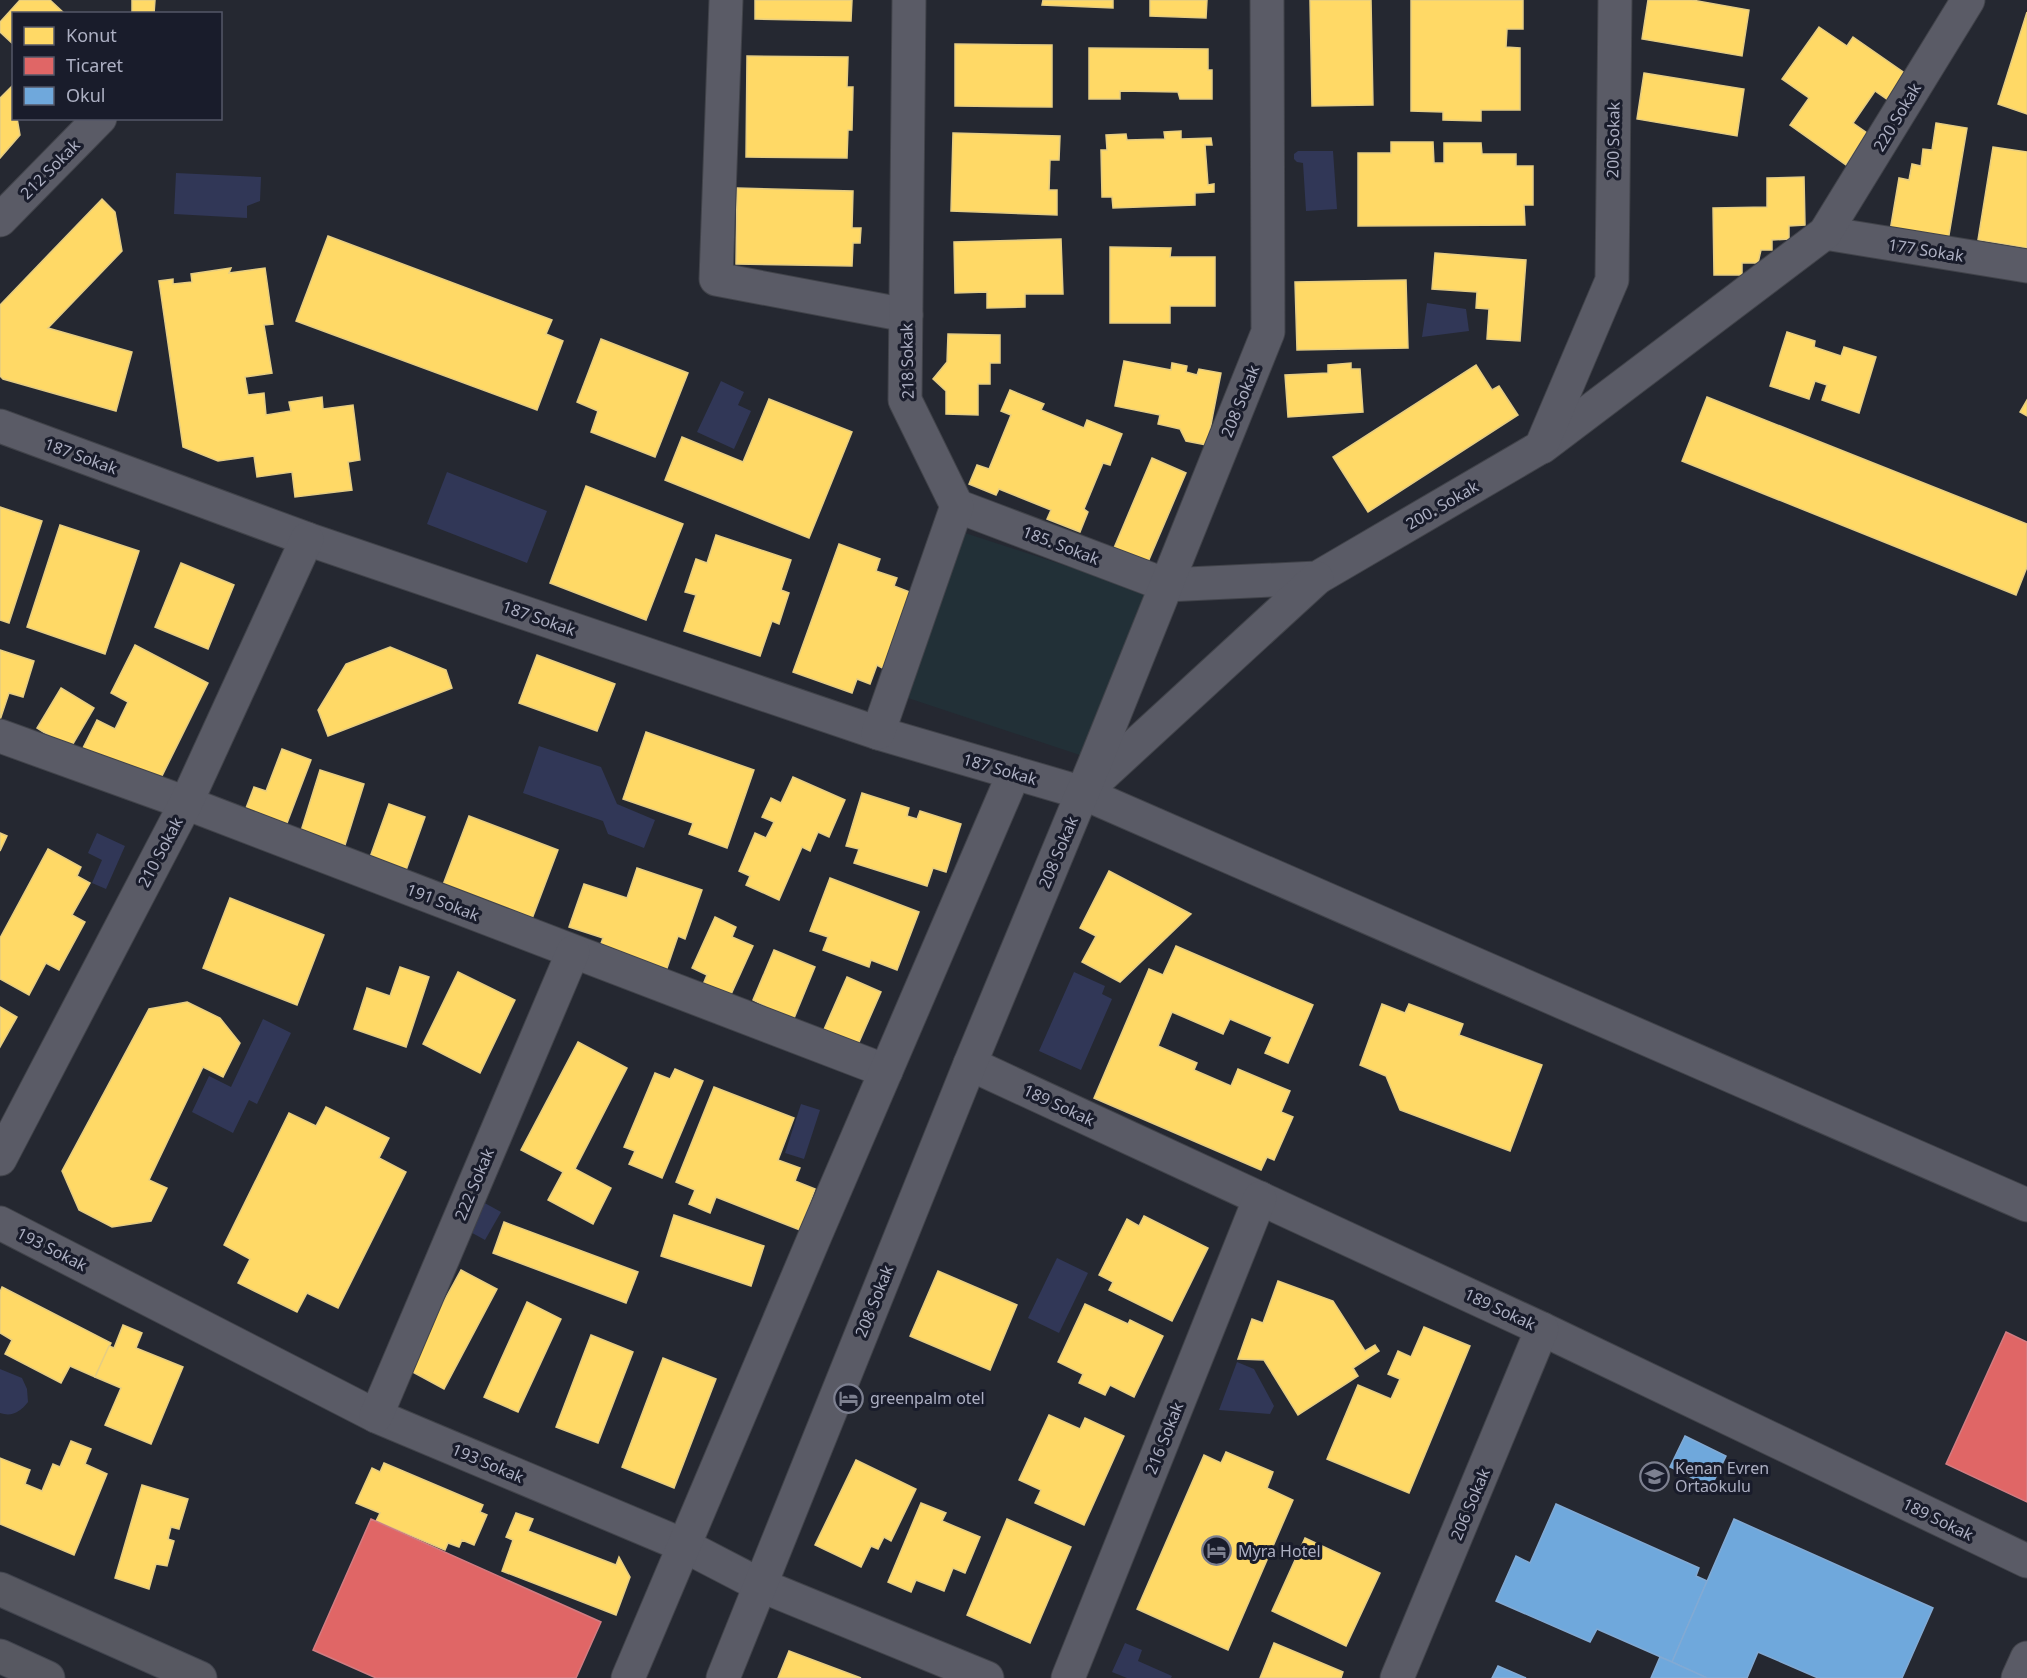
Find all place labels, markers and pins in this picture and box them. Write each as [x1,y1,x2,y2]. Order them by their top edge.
hotel icon: greenpalm otel [833,1382,865,1414]
place label: greenpalm otel [870,1387,985,1409]
place label: Kenan Evren Ortaokulu [1675,1457,1769,1497]
school or university icon: Kenan Evren Ortaokulu [1638,1461,1670,1493]
hotel icon: Myra Hotel [1201,1535,1233,1567]
place label: Myra Hotel [1238,1540,1321,1562]

